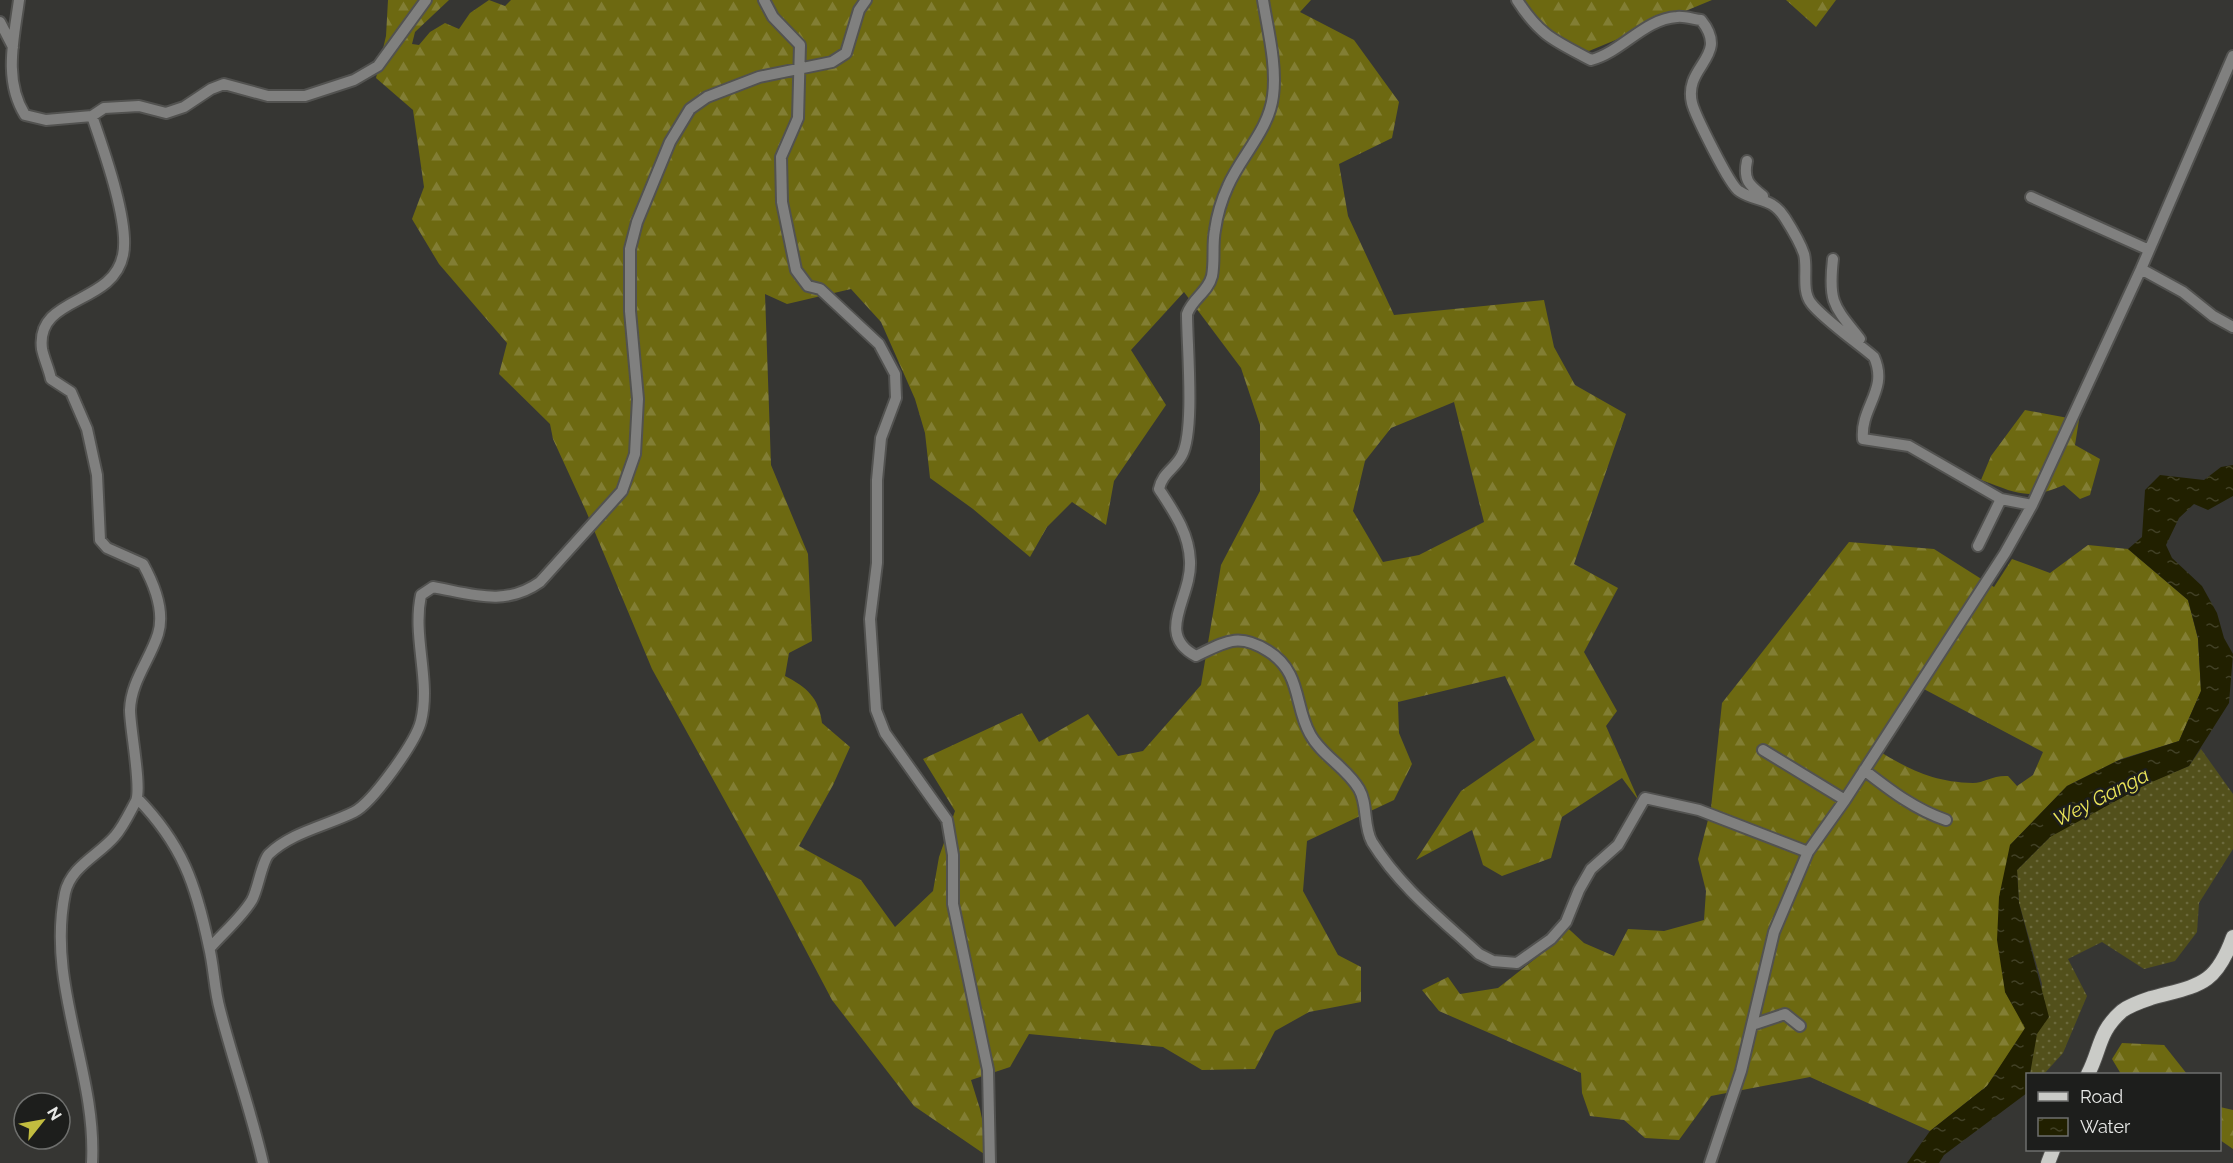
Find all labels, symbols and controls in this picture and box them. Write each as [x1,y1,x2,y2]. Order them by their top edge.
water label: Wey Ganga [2049,763,2153,831]
legend [2026,1073,2221,1151]
text: Road [2080,1086,2123,1107]
north arrow [12,1091,72,1151]
text: N [43,1103,66,1124]
text: Water [2080,1116,2131,1137]

